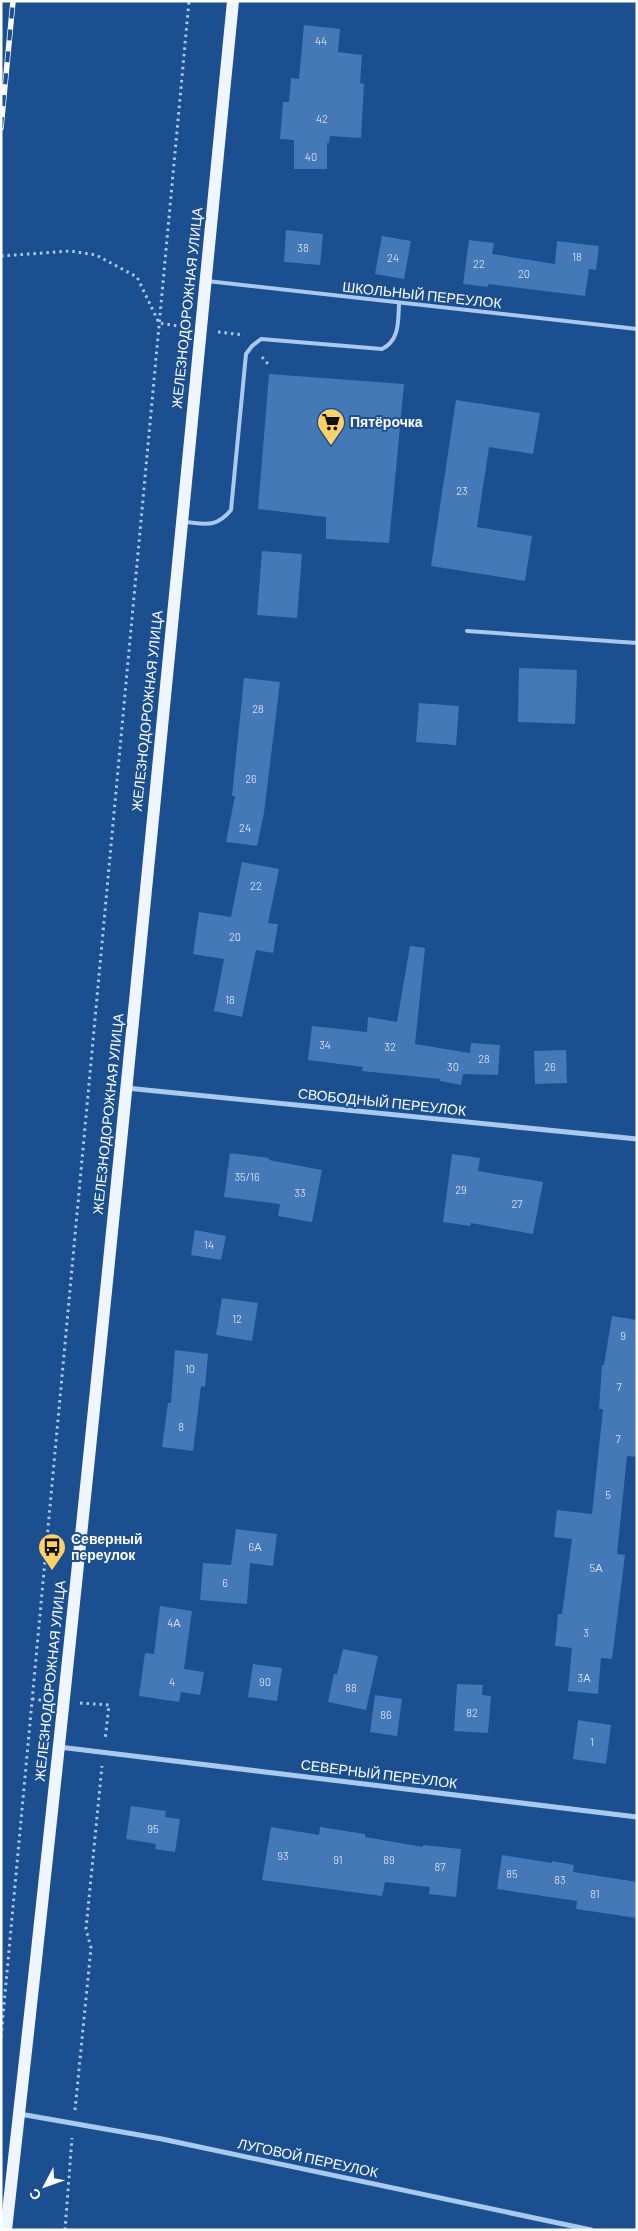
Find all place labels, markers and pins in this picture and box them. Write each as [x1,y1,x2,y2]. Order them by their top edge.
supermarket icon: Пятёрочка [316,407,346,446]
place label: Пятёрочка [350,413,423,430]
place label: Северный переулок [71,1530,143,1563]
bus stop icon: Северный переулок [37,1532,67,1571]

